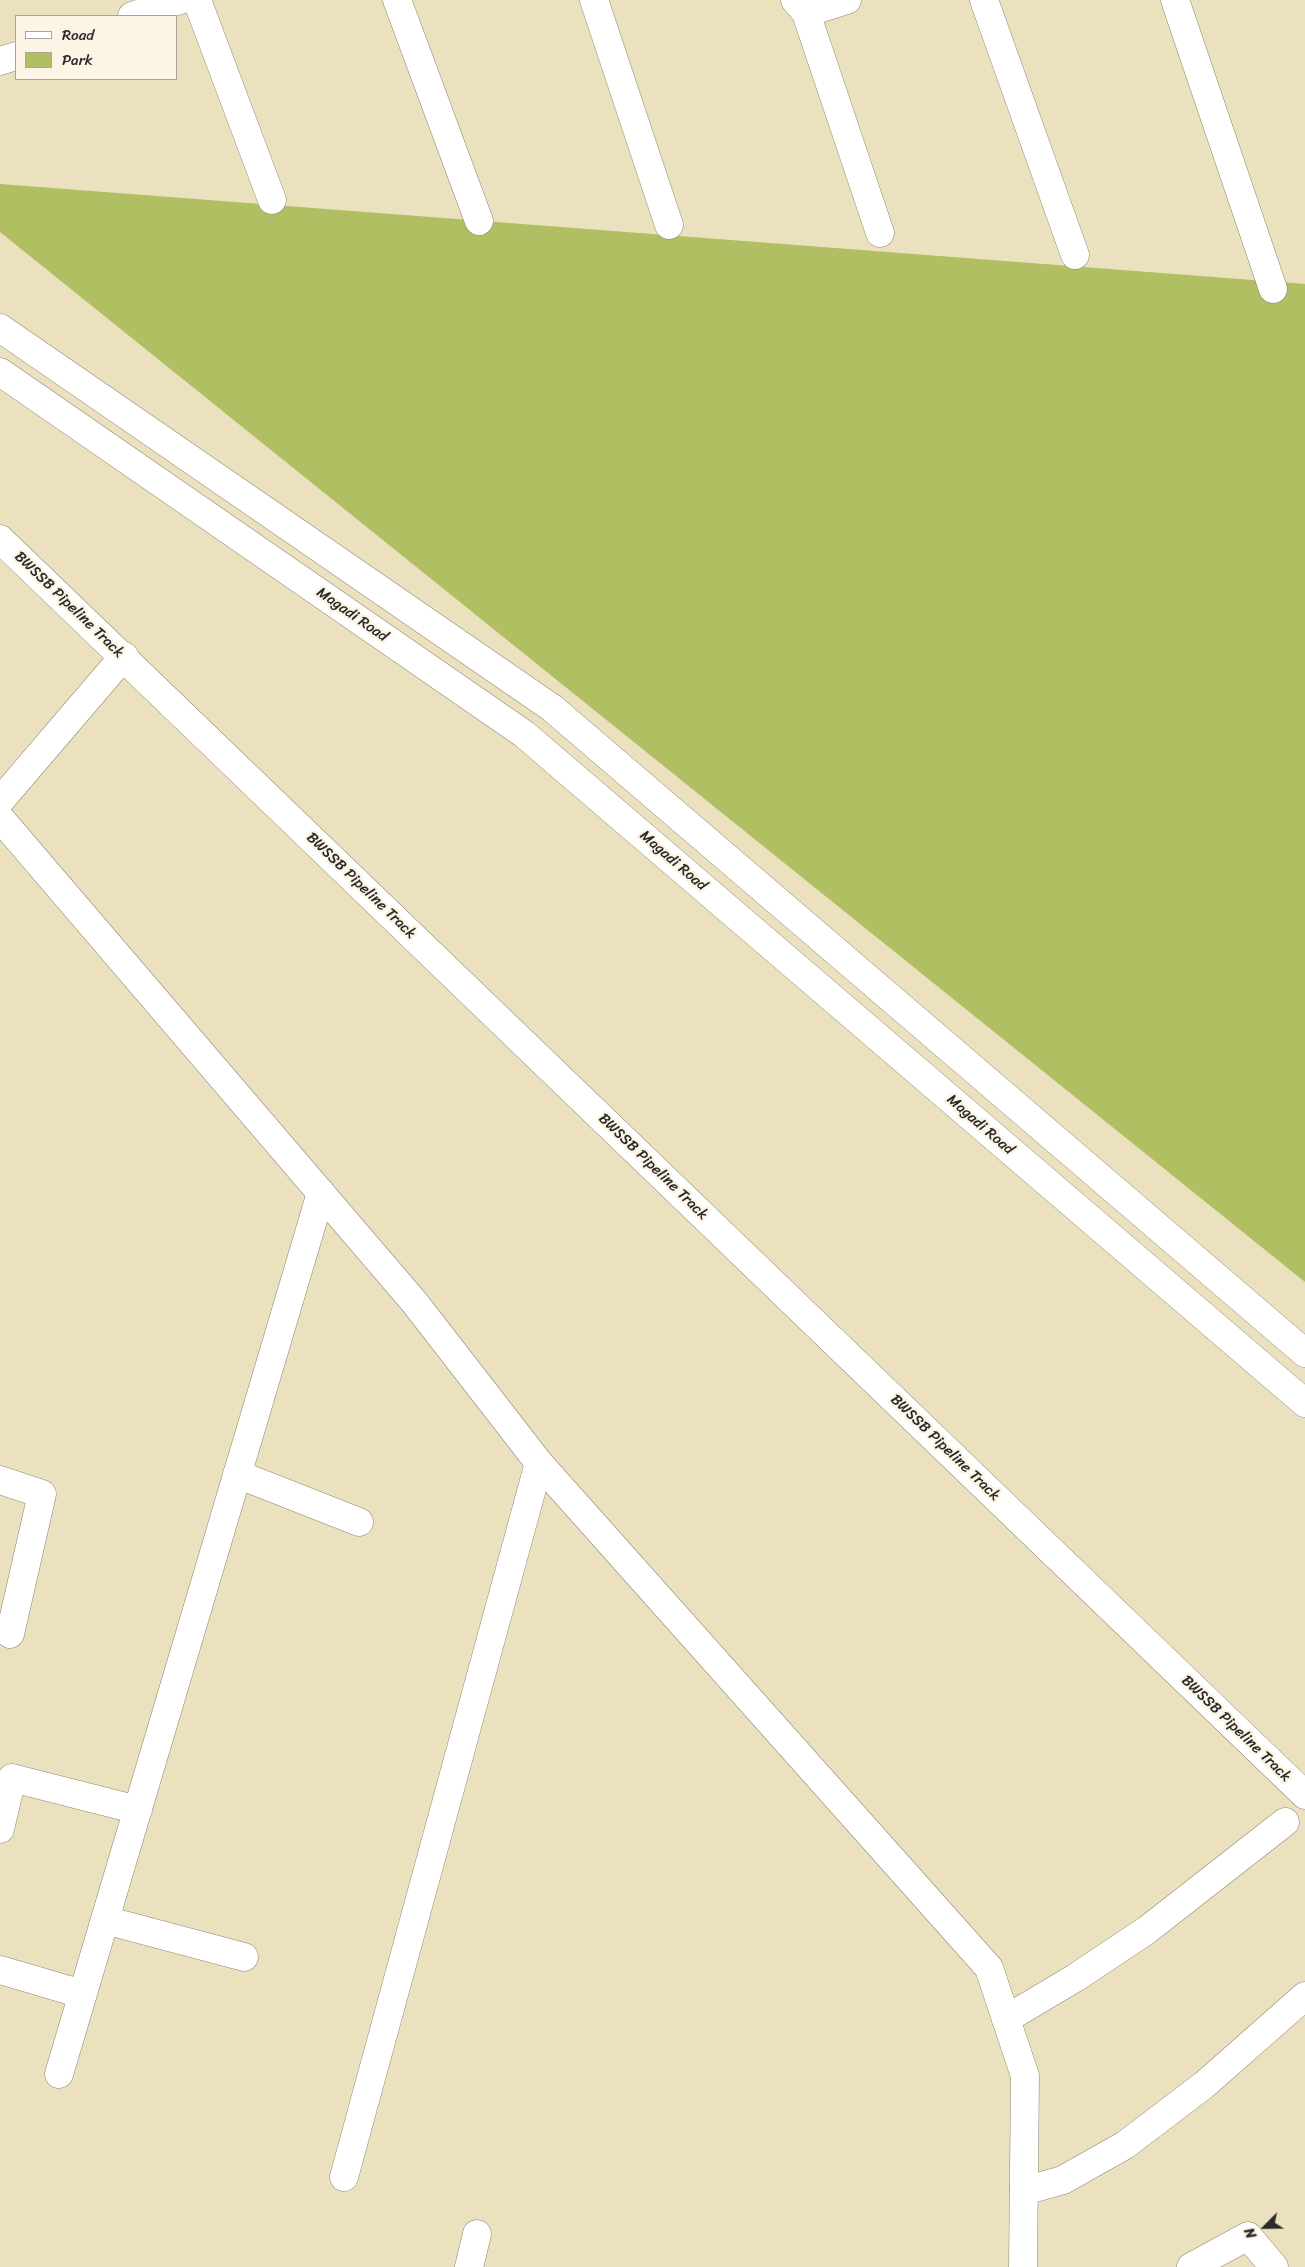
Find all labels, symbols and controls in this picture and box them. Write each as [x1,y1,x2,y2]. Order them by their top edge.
legend [15,15,178,80]
text: Road [62,22,94,48]
text: Park [62,47,93,73]
street label: BWSSB Pipeline Track [10,548,128,662]
street label: Magadi Road [313,584,391,646]
street label: Magadi Road [636,827,710,895]
street label: BWSSB Pipeline Track [302,829,420,943]
street label: Magadi Road [943,1091,1017,1159]
street label: BWSSB Pipeline Track [594,1110,712,1224]
street label: BWSSB Pipeline Track [886,1391,1004,1505]
street label: BWSSB Pipeline Track [1177,1672,1295,1786]
north arrow [1240,2202,1290,2252]
text: N [1237,2224,1264,2242]

